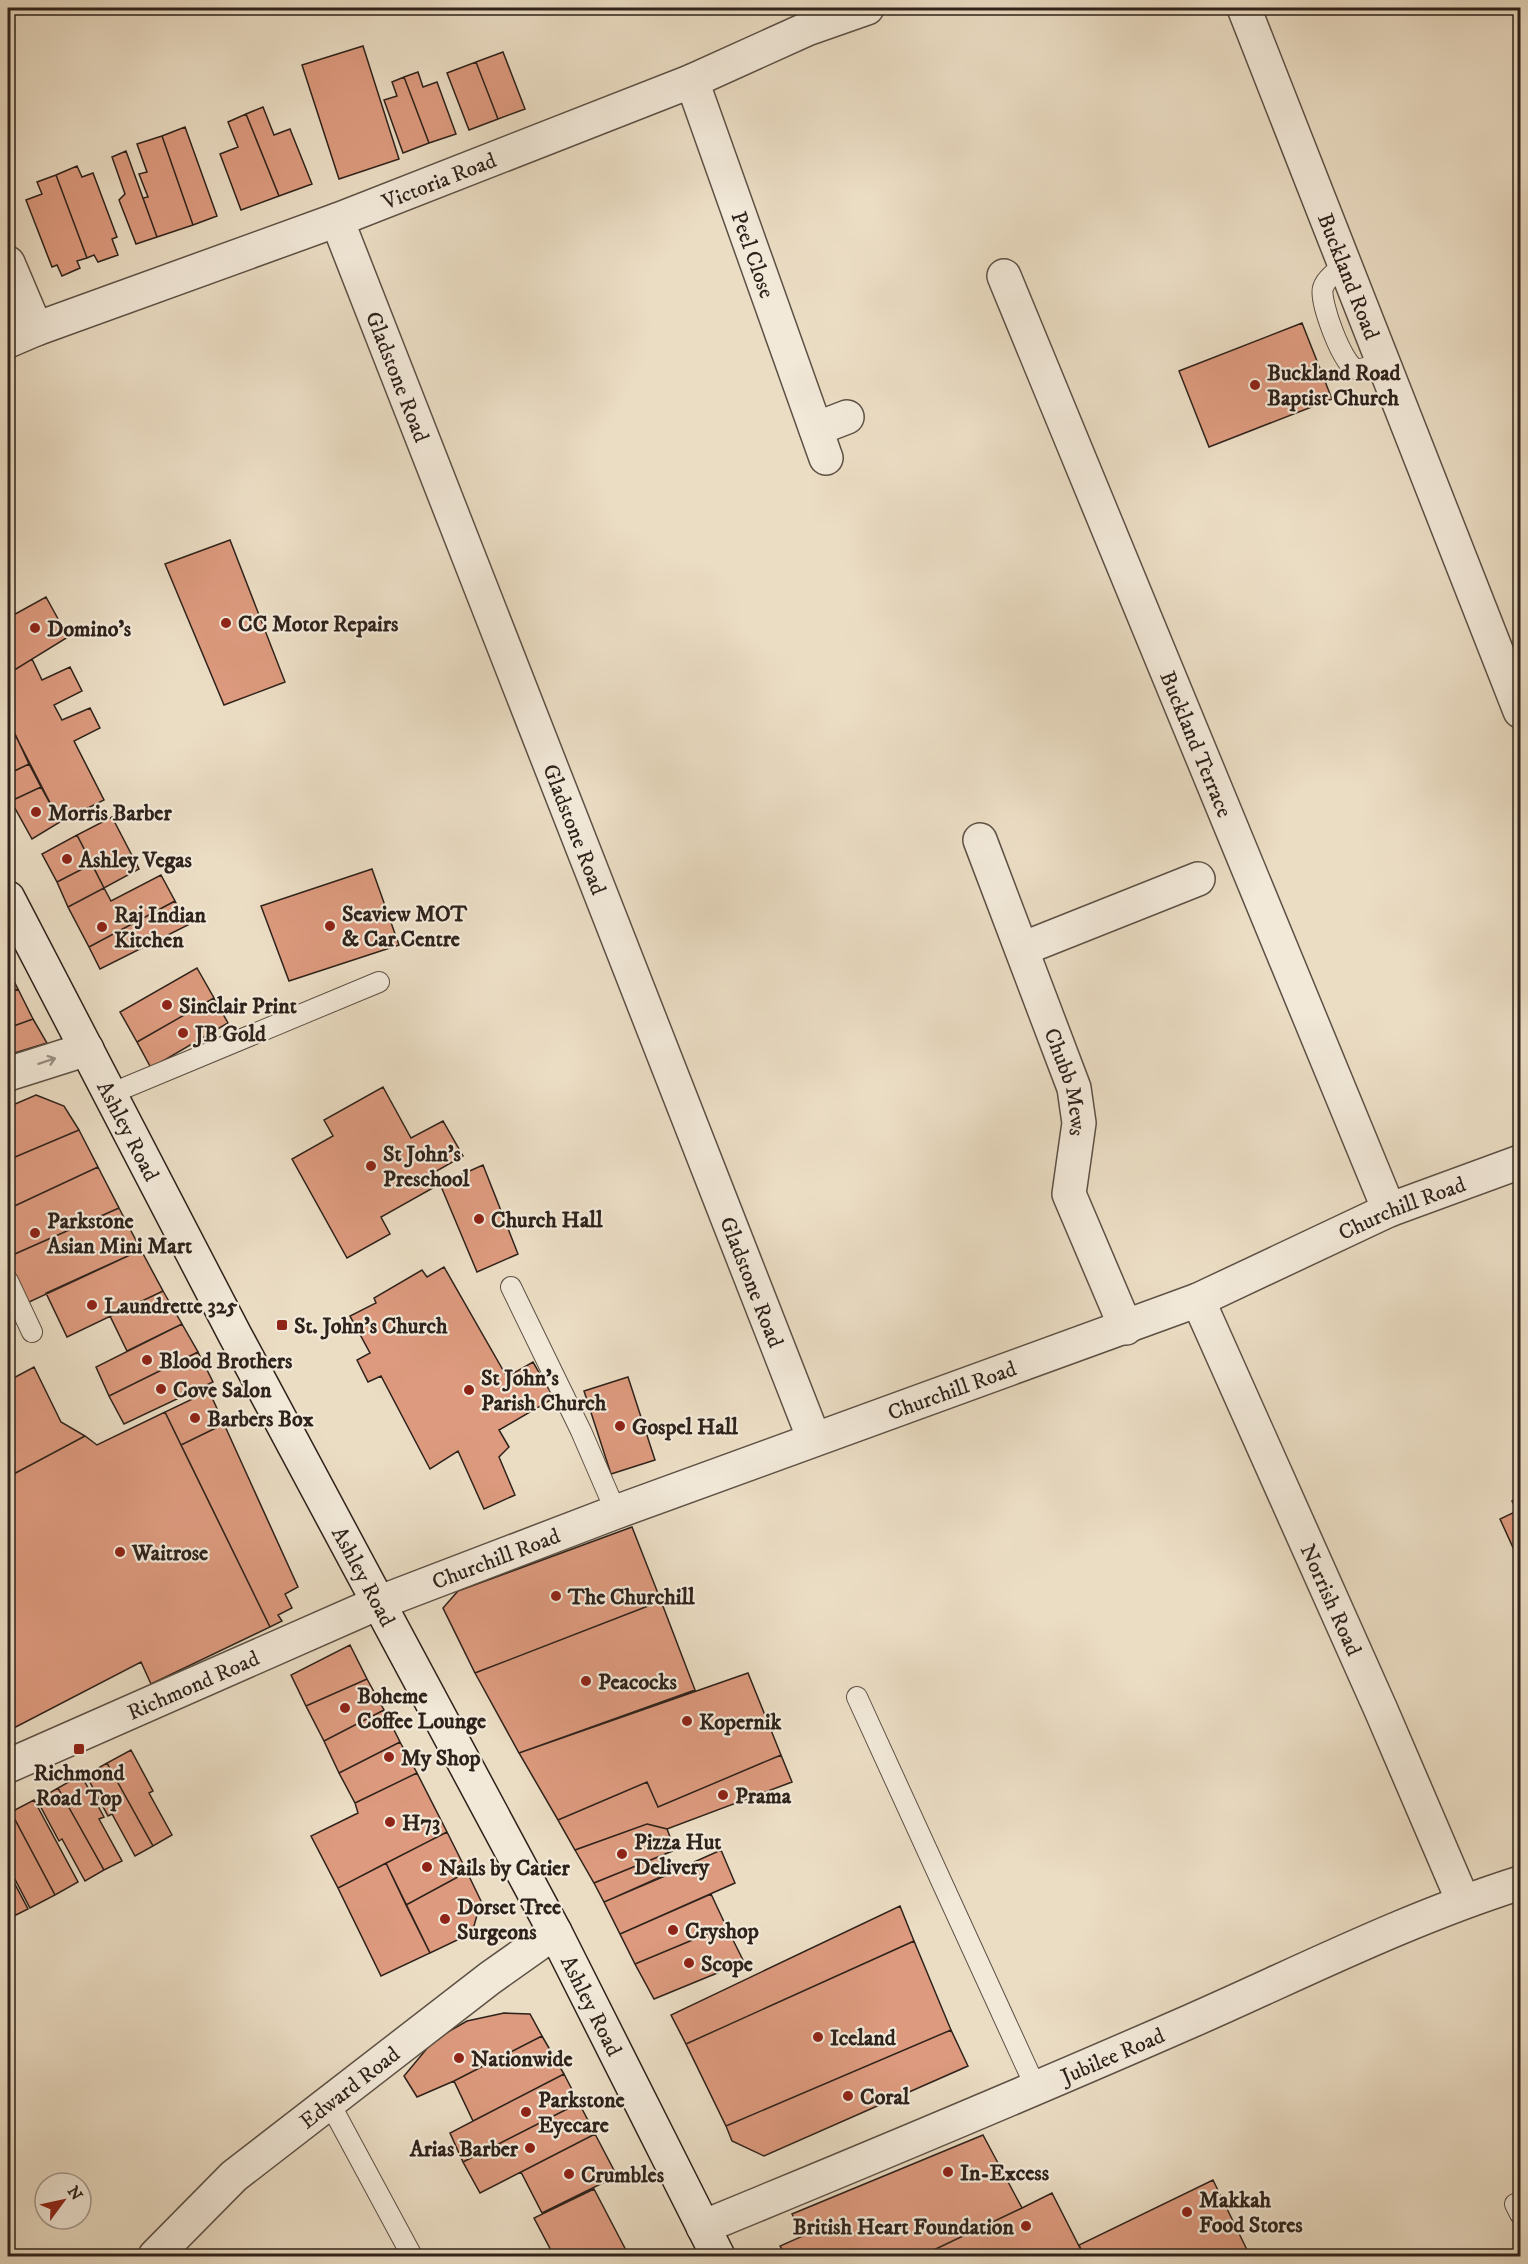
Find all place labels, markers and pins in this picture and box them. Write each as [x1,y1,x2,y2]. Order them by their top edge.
place label: Buckland Road Baptist Church [1267,360,1402,412]
marker: Buckland Road Baptist Church [1248,378,1262,392]
place label: CC Motor Repairs [238,611,399,638]
place label: Domino's [47,616,132,643]
marker: CC Motor Repairs [219,616,233,630]
marker: Domino's [28,621,42,635]
place label: Morris Barber [48,800,172,827]
marker: Morris Barber [29,805,43,819]
place label: Ashley Vegas [78,847,193,874]
marker: Ashley Vegas [60,852,74,866]
place label: Seaview MOT & Car Centre [342,901,468,953]
place label: Raj Indian Kitchen [114,902,206,954]
marker: Seaview MOT & Car Centre [323,919,337,933]
marker: Raj Indian Kitchen [95,920,109,934]
place label: Sinclair Print [179,993,297,1020]
marker: Sinclair Print [160,998,174,1012]
place label: JB Gold [192,1021,267,1048]
marker: JB Gold [176,1026,190,1040]
place label: St John's Preschool [383,1141,470,1193]
marker: St John's Preschool [364,1159,378,1173]
place label: Church Hall [491,1207,603,1234]
place label: Parkstone Asian Mini Mart [46,1208,192,1260]
marker: Church Hall [472,1212,486,1226]
marker: Parkstone Asian Mini Mart [28,1226,42,1240]
place label: Laundrette 325 [104,1293,237,1320]
marker: Laundrette 325 [85,1298,99,1312]
place label: St. John's Church [294,1313,448,1340]
marker: St. John's Church [275,1318,289,1332]
place label: Blood Brothers [159,1348,293,1375]
marker: Blood Brothers [140,1353,154,1367]
place label: St John's Parish Church [481,1365,607,1417]
place label: Cove Salon [173,1377,272,1404]
marker: Cove Salon [154,1382,168,1396]
marker: St John's Parish Church [462,1383,476,1397]
place label: Barbers Box [207,1406,314,1433]
marker: Barbers Box [188,1411,202,1425]
place label: Gospel Hall [632,1414,738,1441]
marker: Gospel Hall [613,1419,627,1433]
place label: Waitrose [131,1540,208,1567]
marker: Waitrose [113,1545,127,1559]
place label: The Churchill [567,1584,695,1611]
marker: The Churchill [549,1589,563,1603]
place label: Peacocks [598,1669,677,1696]
marker: Peacocks [579,1674,593,1688]
place label: Boheme Coffee Lounge [357,1683,486,1735]
marker: Boheme Coffee Lounge [338,1701,352,1715]
place label: Kopernik [699,1709,782,1736]
marker: Kopernik [680,1714,694,1728]
marker: Richmond Road Top [72,1742,86,1756]
place label: My Shop [401,1745,481,1772]
marker: My Shop [382,1750,396,1764]
place label: Richmond Road Top [34,1760,125,1812]
place label: Prama [735,1783,792,1810]
marker: Prama [716,1788,730,1802]
place label: H73 [402,1810,440,1837]
marker: H73 [383,1815,397,1829]
place label: Pizza Hut Delivery [634,1829,721,1881]
marker: Pizza Hut Delivery [615,1847,629,1861]
place label: Nails by Catier [439,1855,570,1882]
marker: Nails by Catier [420,1860,434,1874]
place label: Dorset Tree Surgeons [457,1894,561,1946]
marker: Dorset Tree Surgeons [438,1912,452,1926]
place label: Cryshop [685,1918,759,1945]
marker: Cryshop [666,1923,680,1937]
place label: Scope [701,1951,753,1978]
marker: Scope [682,1956,696,1970]
place label: Iceland [830,2025,897,2052]
marker: Iceland [811,2030,825,2044]
place label: Nationwide [471,2046,573,2073]
marker: Nationwide [452,2051,466,2065]
place label: Coral [860,2084,910,2111]
place label: Parkstone Eyecare [538,2087,625,2139]
marker: Coral [841,2089,855,2103]
marker: Parkstone Eyecare [519,2105,533,2119]
place label: Arias Barber [409,2136,519,2163]
marker: Arias Barber [523,2141,537,2155]
place label: In-Excess [960,2160,1050,2187]
place label: Crumbles [581,2162,665,2189]
marker: In-Excess [941,2165,955,2179]
marker: Crumbles [562,2167,576,2181]
place label: Makkah Food Stores [1199,2187,1303,2239]
marker: Makkah Food Stores [1180,2205,1194,2219]
place label: British Heart Foundation [793,2214,1015,2241]
marker: British Heart Foundation [1019,2219,1033,2233]

